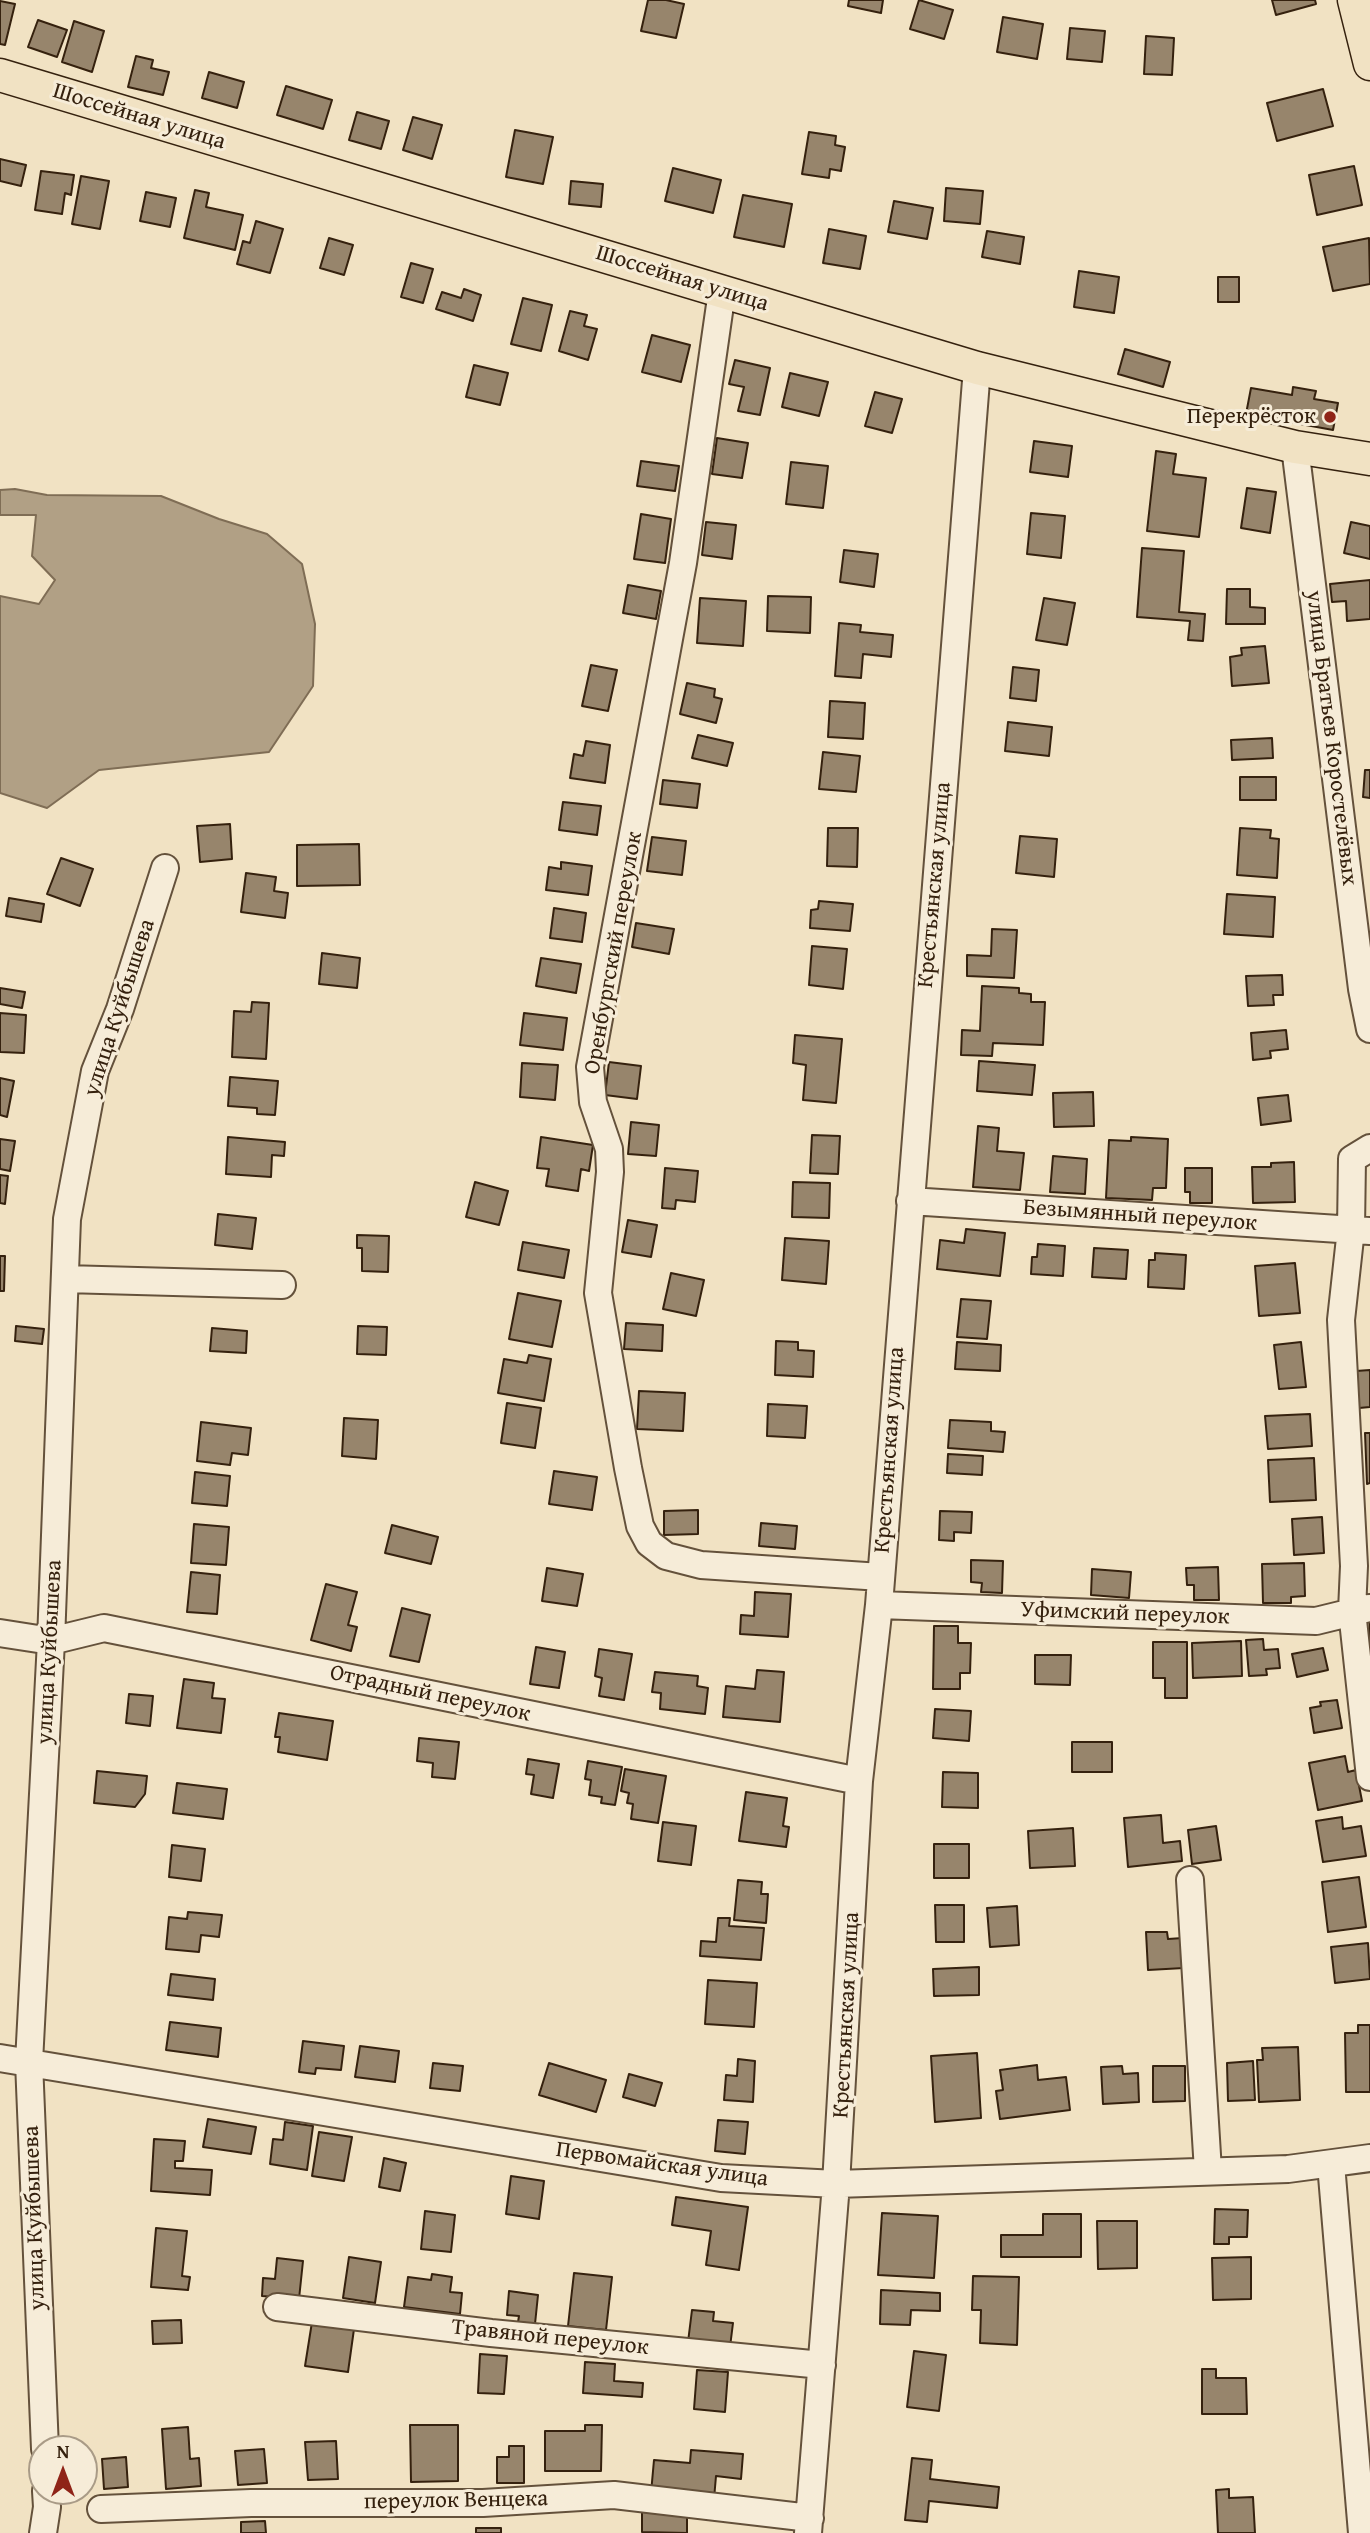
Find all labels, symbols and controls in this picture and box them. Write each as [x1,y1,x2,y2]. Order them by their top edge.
street label: Шоссейная улица [49,78,229,156]
street label: Шоссейная улица [592,240,772,318]
place label: Перекрёсток [1187,403,1316,431]
marker: Перекрёсток [1322,409,1338,425]
street label: улица Братьев Коростелёвых [1299,589,1363,887]
street label: Крестьянская улица [912,781,958,989]
street label: Оренбургский переулок [579,830,649,1076]
street label: улица Куйбышева [78,916,162,1100]
street label: Безымянный переулок [1022,1194,1258,1238]
street label: Крестьянская улица [869,1346,911,1554]
street label: улица Куйбышева [31,1559,69,1745]
street label: Уфимский переулок [1020,1597,1230,1631]
street label: Отрадный переулок [327,1659,533,1729]
street label: Крестьянская улица [828,1911,866,2119]
street label: улица Куйбышева [18,2125,52,2311]
street label: Первомайская улица [554,2136,770,2194]
street label: Травяной переулок [450,2314,650,2362]
north arrow [28,2435,98,2505]
text: N [57,2437,69,2465]
street label: переулок Венцека [364,2486,548,2516]

